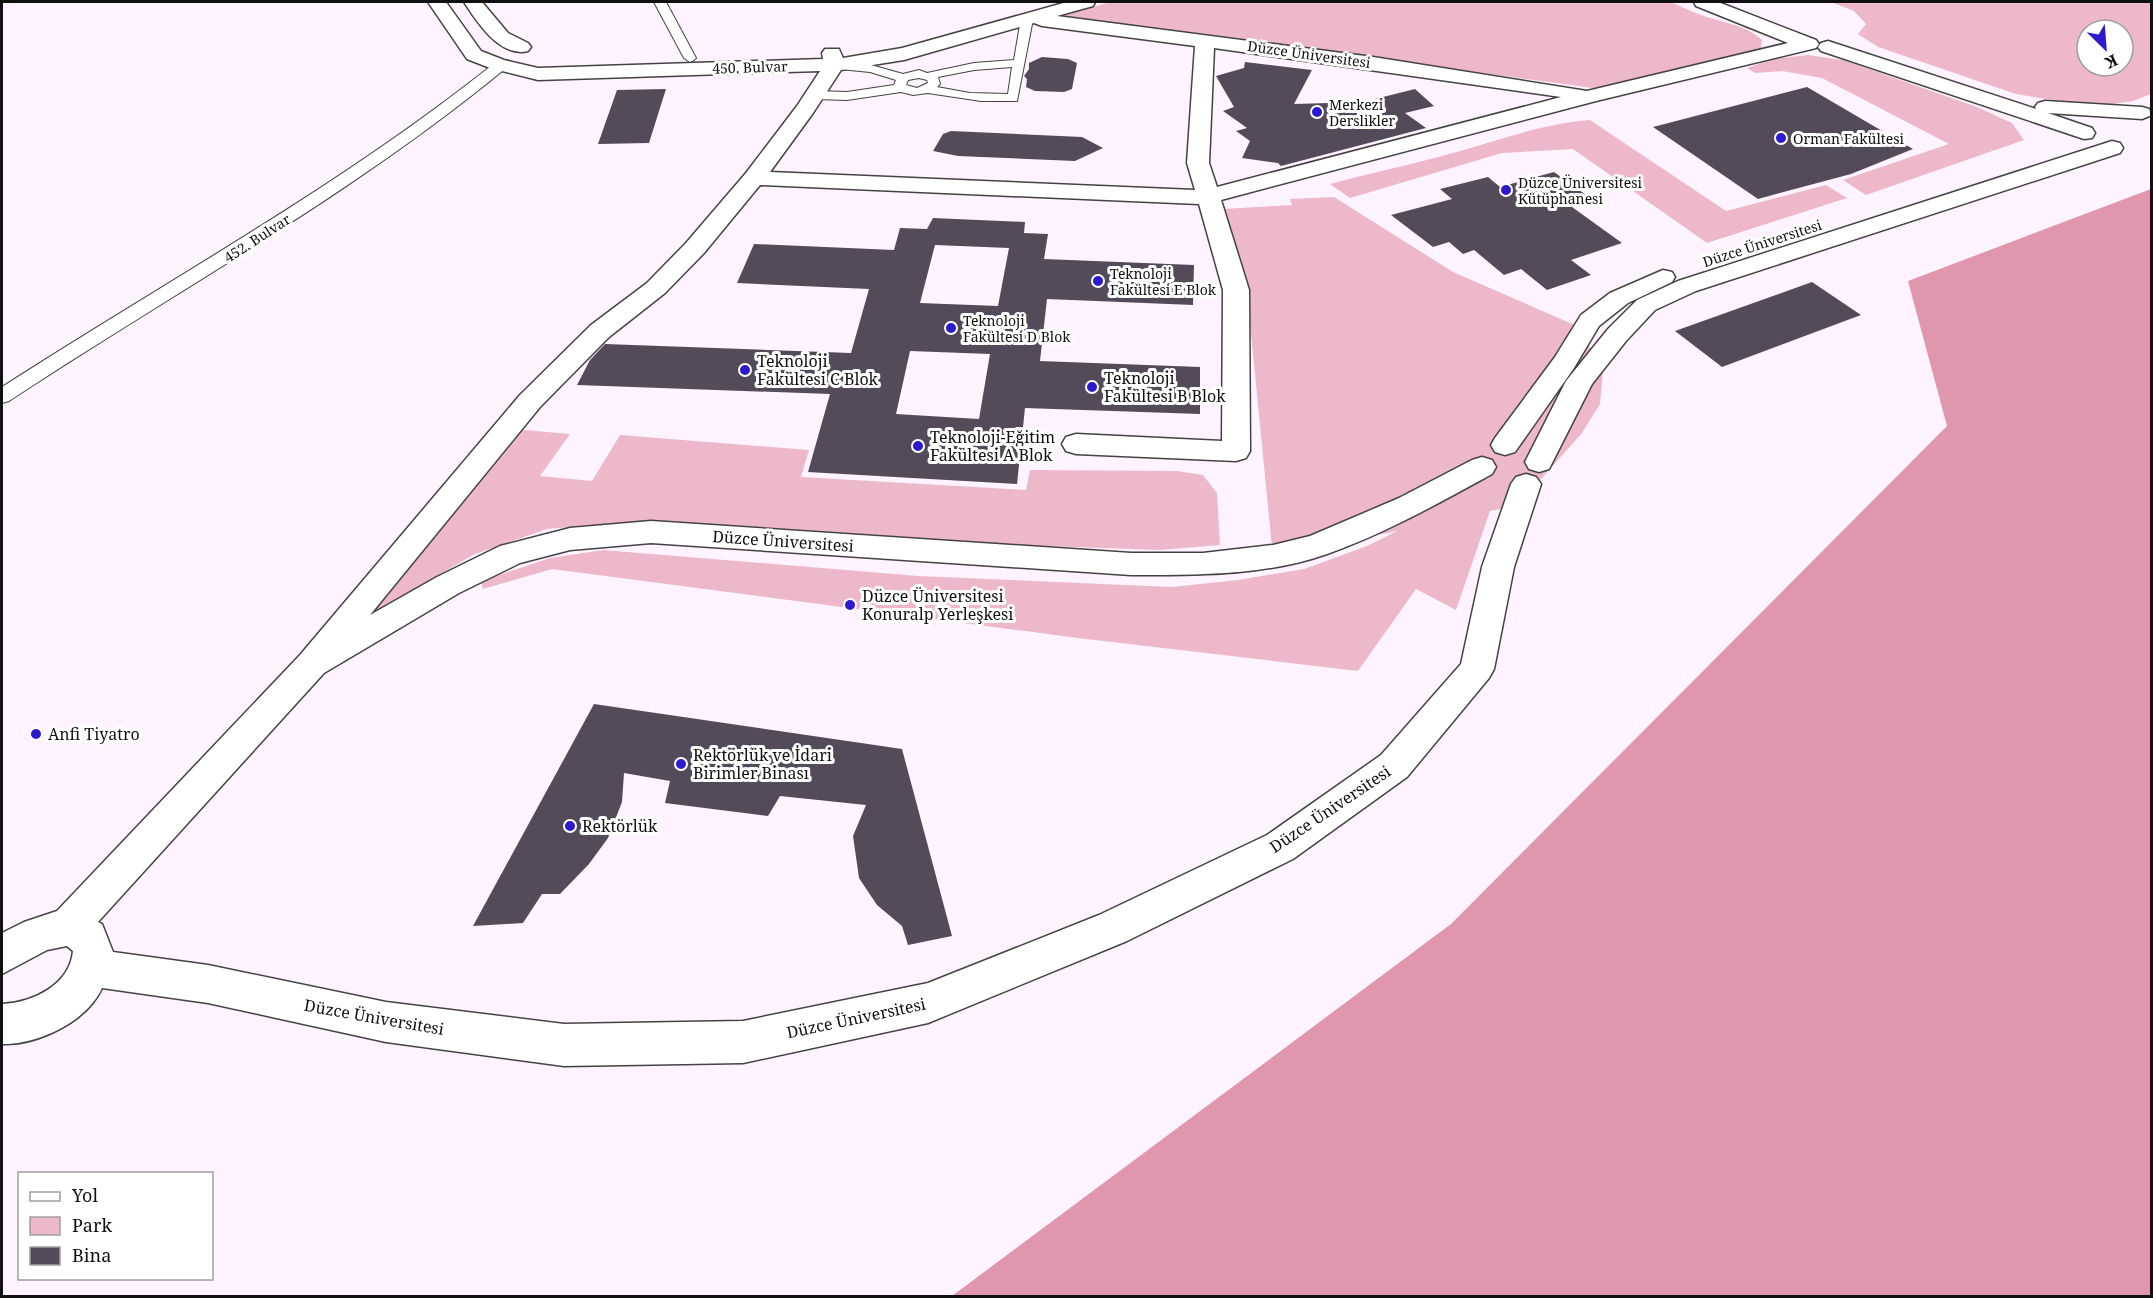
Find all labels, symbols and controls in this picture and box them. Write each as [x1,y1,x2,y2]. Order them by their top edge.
north arrow [2075,18,2135,78]
street label: Düzce Üniversitesi [1246,36,1372,72]
text: K [2101,49,2121,74]
street label: 450. Bulvar [712,56,789,78]
place label: Merkezi Derslikler [1329,95,1395,130]
marker: Merkezi Derslikler [1310,105,1324,119]
place label: Orman Fakültesi [1793,129,1904,148]
marker: Orman Fakültesi [1774,131,1788,145]
place label: Düzce Üniversitesi Kütüphanesi [1518,173,1643,208]
marker: Düzce Üniversitesi Kütüphanesi [1499,183,1513,197]
street label: 452. Bulvar [220,209,294,267]
street label: Düzce Üniversitesi [1700,215,1824,271]
place label: Teknoloji Fakültesi E Blok [1110,264,1217,299]
marker: Teknoloji Fakültesi E Blok [1091,274,1105,288]
place label: Teknoloji Fakültesi D Blok [963,311,1071,346]
marker: Teknoloji Fakültesi D Blok [944,321,958,335]
place label: Teknoloji Fakültesi C Blok [757,350,879,390]
marker: Teknoloji Fakültesi C Blok [738,363,752,377]
place label: Teknoloji Fakültesi B Blok [1104,367,1226,407]
marker: Teknoloji Fakültesi B Blok [1085,380,1099,394]
place label: Teknoloji-Eğitim Fakültesi A Blok [930,426,1055,466]
marker: Teknoloji-Eğitim Fakültesi A Blok [911,439,925,453]
street label: Düzce Üniversitesi [712,525,854,557]
place label: Düzce Üniversitesi Konuralp Yerleşkesi [862,585,1013,625]
marker: Düzce Üniversitesi Konuralp Yerleşkesi [843,598,857,612]
place label: Anfi Tiyatro [48,723,140,745]
marker: Anfi Tiyatro [29,727,43,741]
place label: Rektörlük ve İdari Birimler Binası [693,744,832,784]
marker: Rektörlük ve İdari Birimler Binası [674,757,688,771]
street label: Düzce Üniversitesi [1265,760,1395,858]
place label: Rektörlük [582,815,658,837]
marker: Rektörlük [563,819,577,833]
street label: Düzce Üniversitesi [784,993,928,1043]
street label: Düzce Üniversitesi [302,994,446,1040]
legend [18,1172,213,1280]
text: Yol [71,1183,98,1207]
text: Park [72,1213,112,1237]
text: Bina [72,1243,111,1267]

